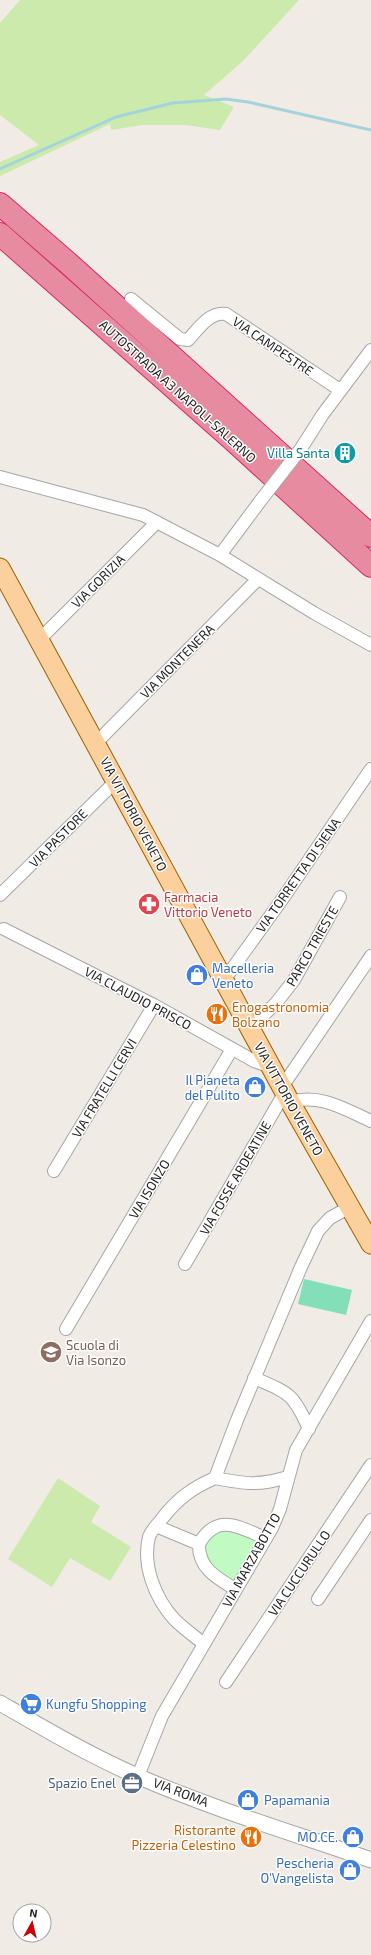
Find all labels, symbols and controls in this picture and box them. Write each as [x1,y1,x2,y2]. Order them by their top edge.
street label: VIA CAMPESTRE [230,313,316,379]
street label: AUTOSTRADA A3 NAPOLI-SALERNO [96,316,260,466]
building icon: Villa Santa [332,440,358,466]
place label: Villa Santa [267,445,330,461]
street label: VIA GORIZIA [68,551,128,611]
street label: VIA MONTENERA [136,620,218,702]
street label: VIA VITTORIO VENETO [97,754,171,874]
street label: VIA PASTORE [25,805,91,871]
street label: VIA TORRETTA DI SIENA [252,815,344,935]
place label: Farmacia Vittorio Veneto [164,889,252,920]
pharmacy icon: Farmacia Vittorio Veneto [136,891,162,917]
street label: PARCO TRIESTE [282,903,342,989]
place label: Macelleria Veneto [212,960,274,991]
shop icon: Macelleria Veneto [184,962,210,988]
street label: VIA CLAUDIO PRISCO [82,963,194,1033]
place label: Enogastronomia Bolzano [232,999,329,1030]
restaurant icon: Enogastronomia Bolzano [204,1001,230,1027]
street label: VIA FRATELLI CERVI [68,1036,140,1140]
street label: VIA VITTORIO VENETO [251,1040,327,1158]
place label: Il Pianeta del Pulito [185,1072,240,1103]
shop icon: Il Pianeta del Pulito [242,1074,268,1100]
street label: VIA FOSSE ARDEATINE [196,1118,274,1238]
street label: VIA ISONZO [125,1156,173,1222]
place label: Scuola di Via Isonzo [66,1337,126,1368]
school or university icon: Scuola di Via Isonzo [38,1339,64,1365]
street label: VIA MARZABOTTO [219,1510,283,1610]
street label: VIA CUCCURULLO [264,1527,334,1619]
supermarket icon: Kungfu Shopping [18,1691,44,1717]
place label: Kungfu Shopping [46,1696,146,1712]
office icon: Spazio Enel [119,1770,145,1796]
street label: VIA ROMA [151,1774,211,1810]
place label: Spazio Enel [48,1775,116,1791]
shop icon: Papamania [235,1787,261,1813]
place label: Papamania [264,1792,330,1808]
place label: Ristorante Pizzeria Celestino [131,1822,236,1853]
restaurant icon: Ristorante Pizzeria Celestino [238,1824,264,1850]
shop icon: MO.CE. [340,1824,366,1850]
place label: MO.CE. [297,1829,338,1845]
place label: Pescheria O'Vangelista [260,1855,334,1886]
shop icon: Pescheria O'Vangelista [337,1857,363,1883]
north arrow [12,1903,52,1943]
text: N [29,1906,38,1920]

